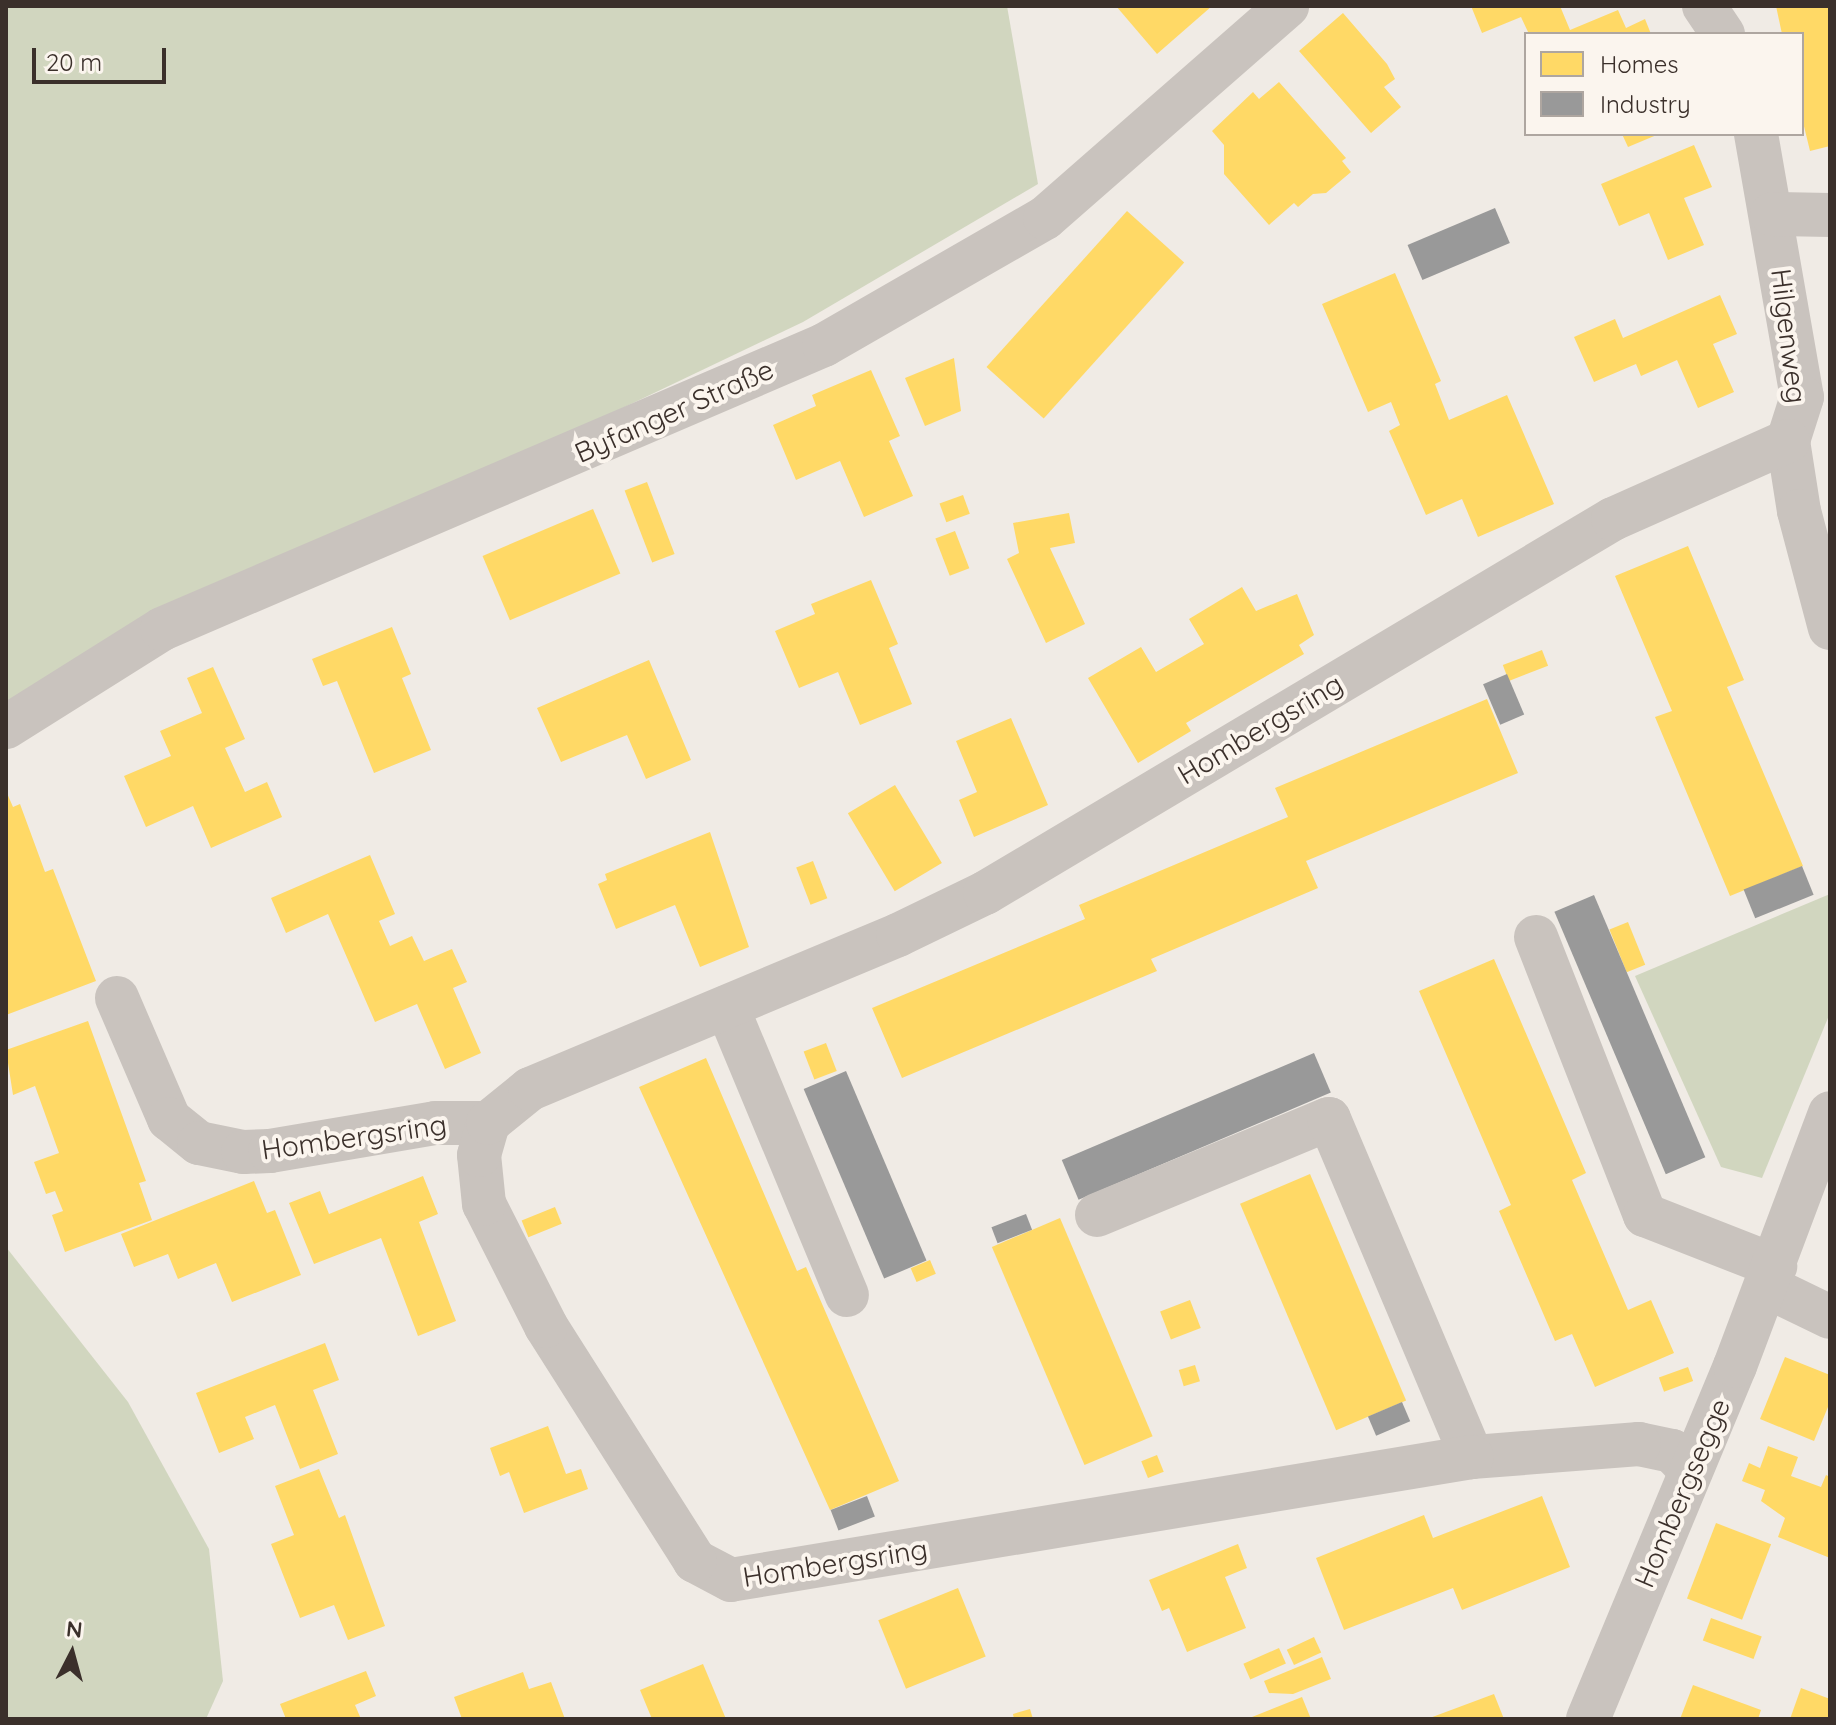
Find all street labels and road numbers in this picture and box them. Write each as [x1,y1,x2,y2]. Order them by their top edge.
street label: Hilgenweg [1764,267,1814,405]
street label: Byfanger Straße [569,352,779,470]
street label: Hombergsring [1171,667,1349,791]
street label: Hombergsring [259,1107,449,1167]
street label: Hombergsegge [1627,1393,1737,1593]
street label: Hombergsring [740,1532,930,1594]

